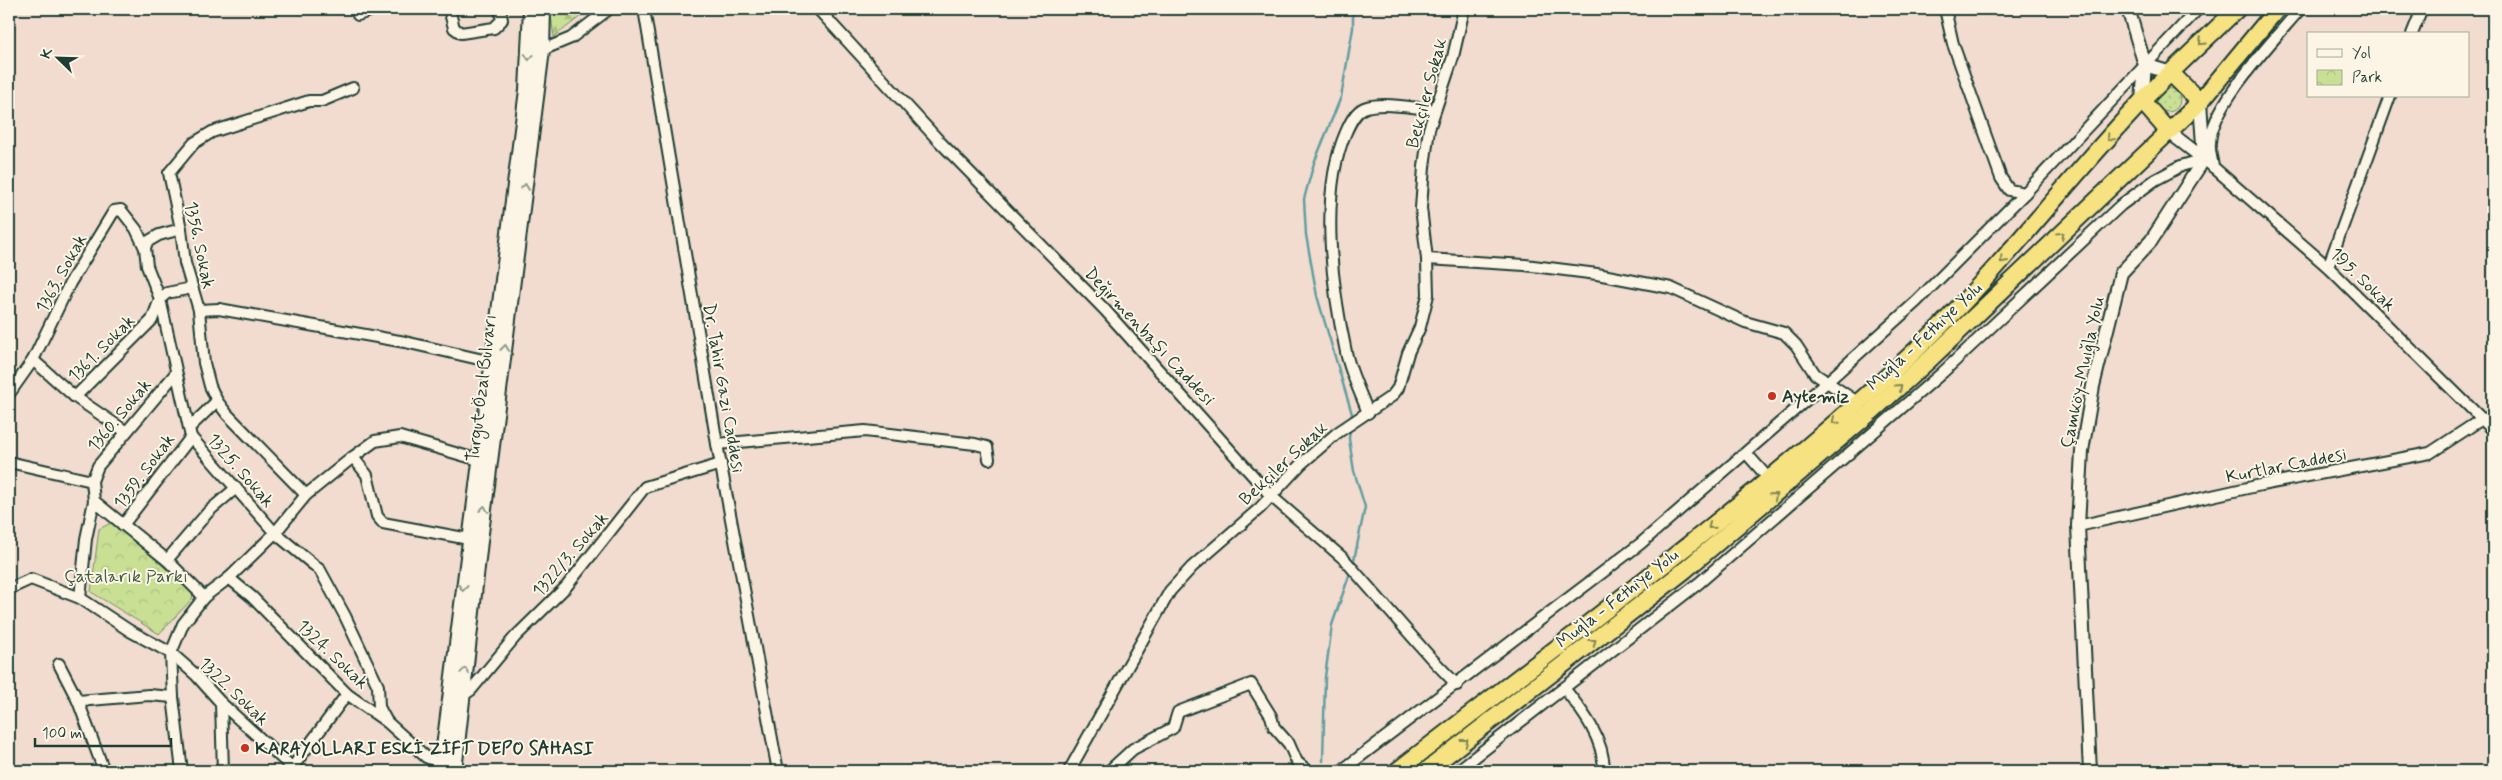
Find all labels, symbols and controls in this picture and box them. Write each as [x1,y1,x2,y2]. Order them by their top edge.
north arrow [32,32,82,82]
legend [2307,32,2470,98]
street label: Bekçiler Sokak [1401,36,1453,151]
one-way arrow [2199,37,2208,46]
text: K [37,44,58,61]
text: Yol [2352,44,2371,64]
one-way arrow [524,54,535,62]
text: Park [2352,68,2382,88]
one-way arrow [2107,132,2116,141]
one-way arrow [519,182,530,190]
street label: 1356. Sokak [178,199,220,291]
street label: 1363. Sokak [30,230,93,317]
one-way arrow [2055,232,2064,241]
street label: 195. Sokak [2324,242,2401,317]
one-way arrow [1999,254,2008,263]
street label: Değirmenbaşı Caddesi [1079,262,1220,411]
street label: Muğla - Fethiye Yolu [1862,277,1988,397]
street label: Çamköy-Muığla Yolu [2055,294,2111,450]
street label: Dr. Tahir Gazi Caddesi [696,302,750,475]
street label: 1361. Sokak [63,310,141,388]
street label: Turgut Özal Bulvarı [461,313,504,463]
one-way arrow [499,344,510,352]
street label: 1360. Sokak [82,374,157,457]
one-way arrow [1894,383,1903,392]
place label: Aytemiz [1782,385,1849,409]
marker: Aytemiz [1766,390,1778,402]
one-way arrow [1832,415,1841,424]
street label: Bekçiler Sokak [1234,416,1333,511]
street label: 1325. Sokak [201,428,279,513]
street label: 1359. Sokak [109,429,181,514]
street label: Kurtlar Caddesi [2224,442,2349,489]
one-way arrow [1768,493,1777,502]
one-way arrow [478,505,489,513]
street label: 1322/3. Sokak [527,507,614,602]
one-way arrow [1708,520,1717,528]
street label: Muğla - Fethiye Yolu [1551,543,1684,654]
park label: Çatalarık Parkı [64,565,188,589]
one-way arrow [458,584,469,592]
street label: 1324. Sokak [291,614,373,695]
one-way arrow [1587,640,1596,648]
street label: 1322. Sokak [193,652,274,731]
one-way arrow [459,666,470,674]
scale bar [35,715,171,747]
text: 100 m [42,724,82,744]
place label: KARAYOLLARI ESKİ ZİFT DEPO SAHASI [255,737,594,761]
one-way arrow [1459,739,1468,747]
marker: KARAYOLLARI ESKİ ZİFT DEPO SAHASI [239,742,251,754]

